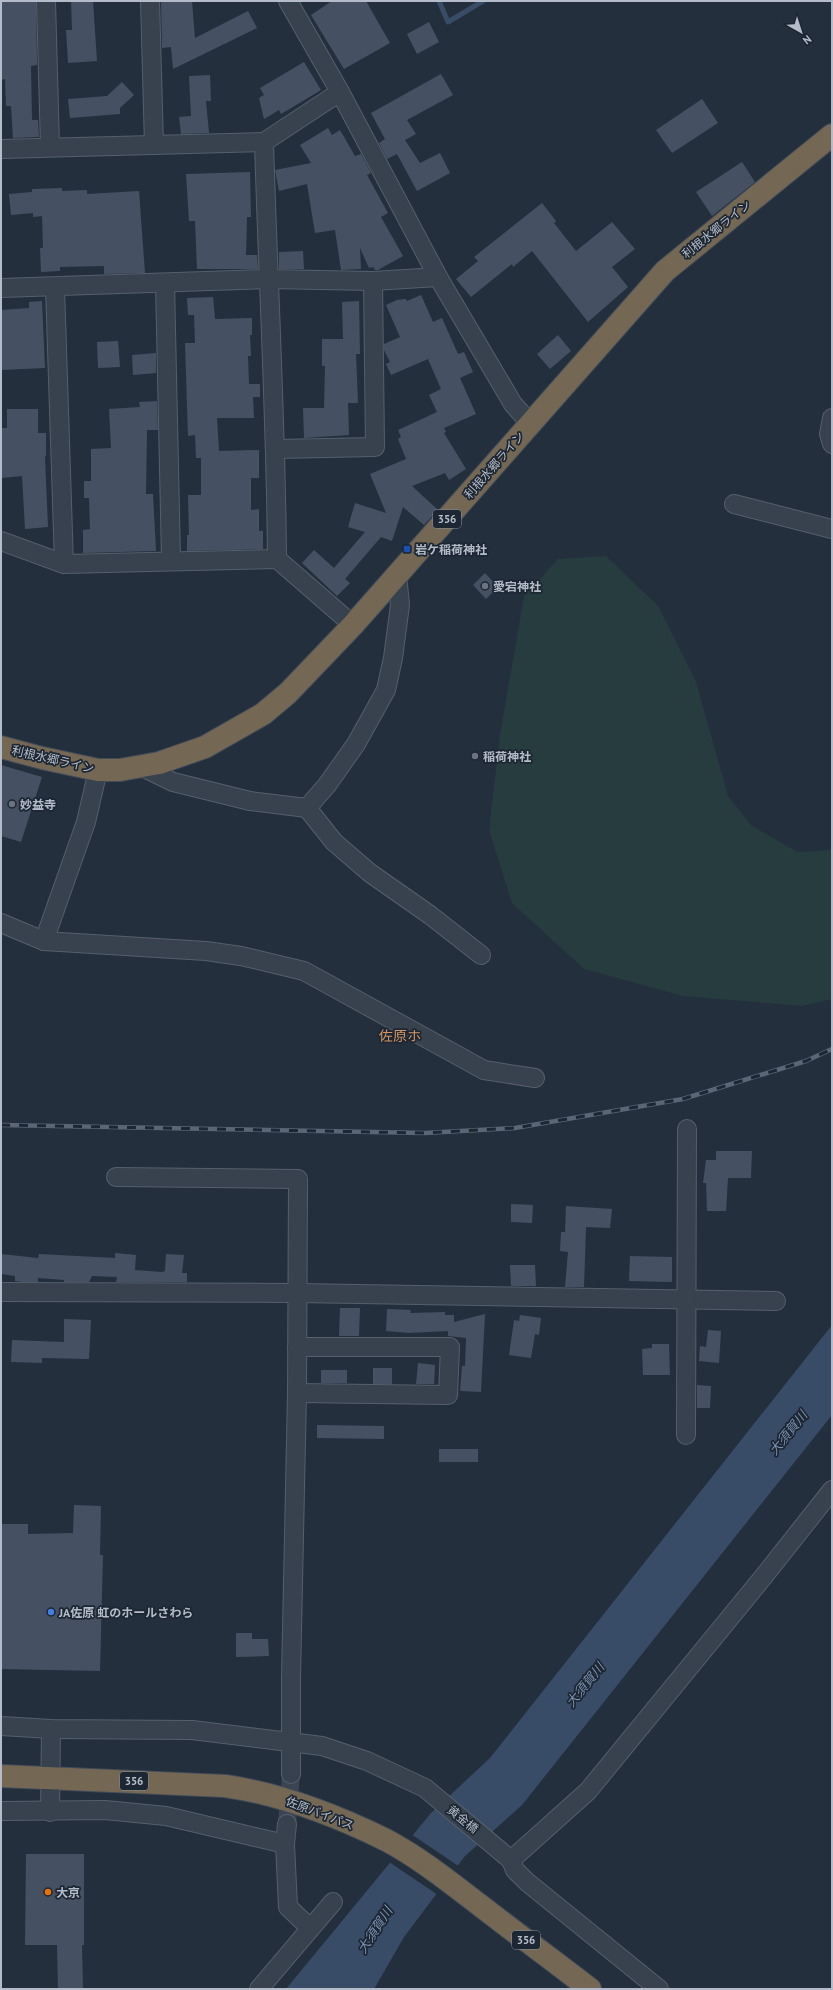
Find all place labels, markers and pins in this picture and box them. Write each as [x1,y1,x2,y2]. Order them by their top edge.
place label: 岩ケ稲荷神社 [415,542,487,557]
marker: 岩ケ稲荷神社 [402,544,412,554]
place label: 愛宕神社 [493,579,541,594]
marker: 愛宕神社 [480,581,490,591]
place label: 稲荷神社 [483,749,531,764]
marker: 稲荷神社 [470,751,480,761]
place label: 妙益寺 [20,797,56,812]
marker: 妙益寺 [7,799,17,809]
place label: JA佐原 虹のホールさわら [58,1605,193,1620]
marker: JA佐原 虹のホールさわら [46,1607,56,1617]
place label: 大京 [56,1885,80,1900]
marker: 大京 [43,1887,53,1897]

